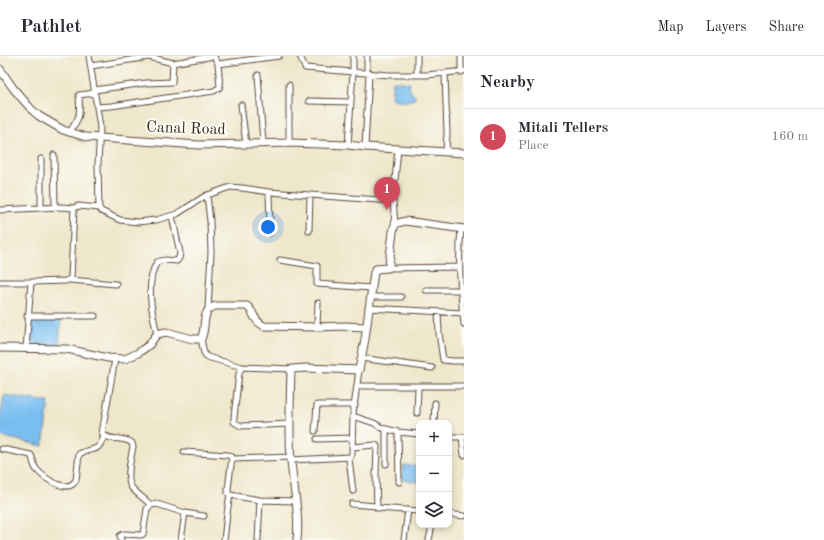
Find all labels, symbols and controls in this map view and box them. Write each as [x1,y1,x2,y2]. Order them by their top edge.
text: Pathlet [20,18,81,37]
text: Map [658,20,684,34]
text: Layers [706,20,747,34]
text: Share [769,20,804,34]
text: Nearby [480,74,535,91]
street label: Canal Road [146,120,226,138]
text: Mitali Tellers [518,121,608,136]
text: 1 [489,130,497,143]
text: 160 m [771,130,808,143]
text: Place [518,139,548,152]
pin: 1 [374,177,400,210]
your location [258,217,278,237]
map controls [416,420,452,528]
button: + [416,420,452,456]
button: − [416,456,452,492]
button: layers [416,492,452,528]

